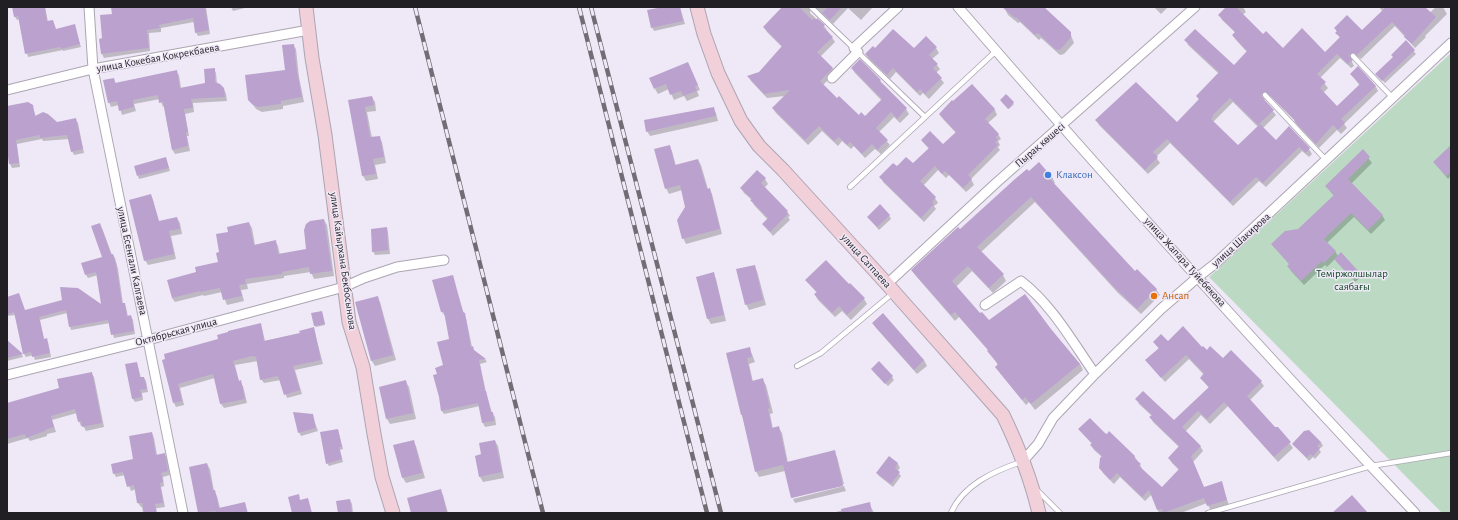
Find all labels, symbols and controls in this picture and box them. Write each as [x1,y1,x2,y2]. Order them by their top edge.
street label: улица Кокебая Кокрекбаева [96,41,220,75]
street label: Пырақ көшесі [1012,120,1068,170]
place label: Клаксон [1056,168,1093,182]
marker: Клаксон [1043,170,1053,180]
street label: улица Кайырхана Бекбосынова [327,191,359,331]
street label: улица Есенгали Калгаева [114,206,150,316]
street label: улица Шакирова [1209,210,1273,270]
street label: улица Жапара Туйебекова [1141,215,1229,309]
street label: улица Сатпаева [838,231,894,291]
park label: Теміржолшылар саябағы [1316,267,1388,293]
place label: Ансап [1162,289,1189,303]
marker: Ансап [1149,291,1159,301]
street label: Октябрьская улица [134,315,218,349]

